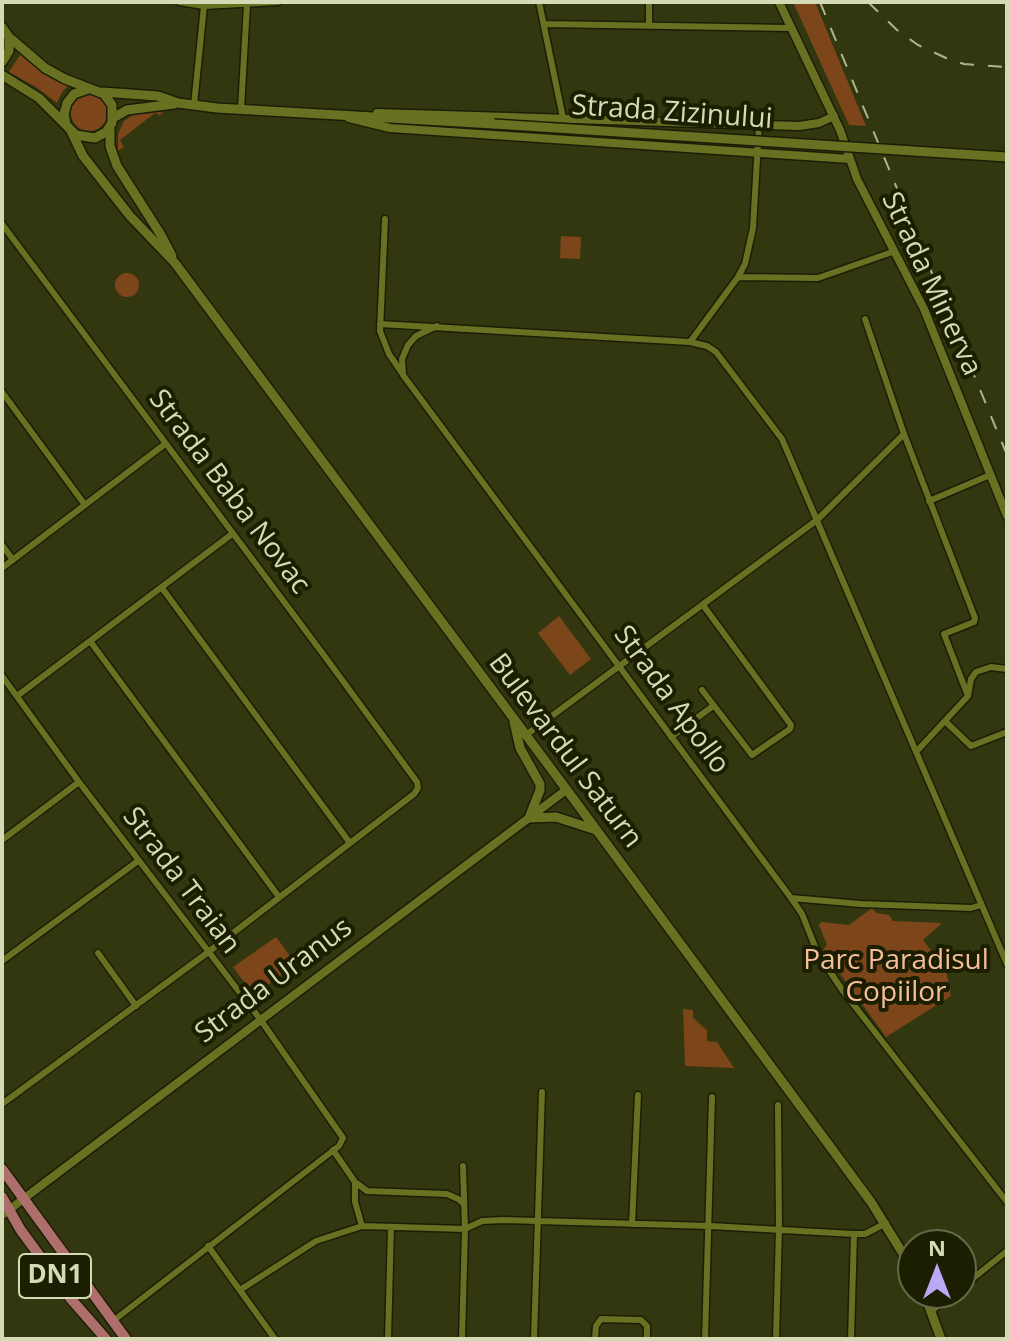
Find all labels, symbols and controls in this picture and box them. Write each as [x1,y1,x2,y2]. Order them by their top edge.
street label: Strada Zizinului [570,89,774,137]
street label: Strada Minerva [874,187,988,381]
street label: Strada Baba Novac [141,383,317,601]
street label: Strada Apollo [606,619,736,781]
street label: Bulevardul Saturn [481,647,649,855]
street label: Strada Traian [115,801,247,961]
street label: Strada Uranus [189,911,359,1051]
park label: Parc Paradisul Copiilor [803,944,989,1010]
north arrow [897,1229,977,1309]
text: N [928,1232,946,1262]
road number: DN1 [19,1254,91,1298]

